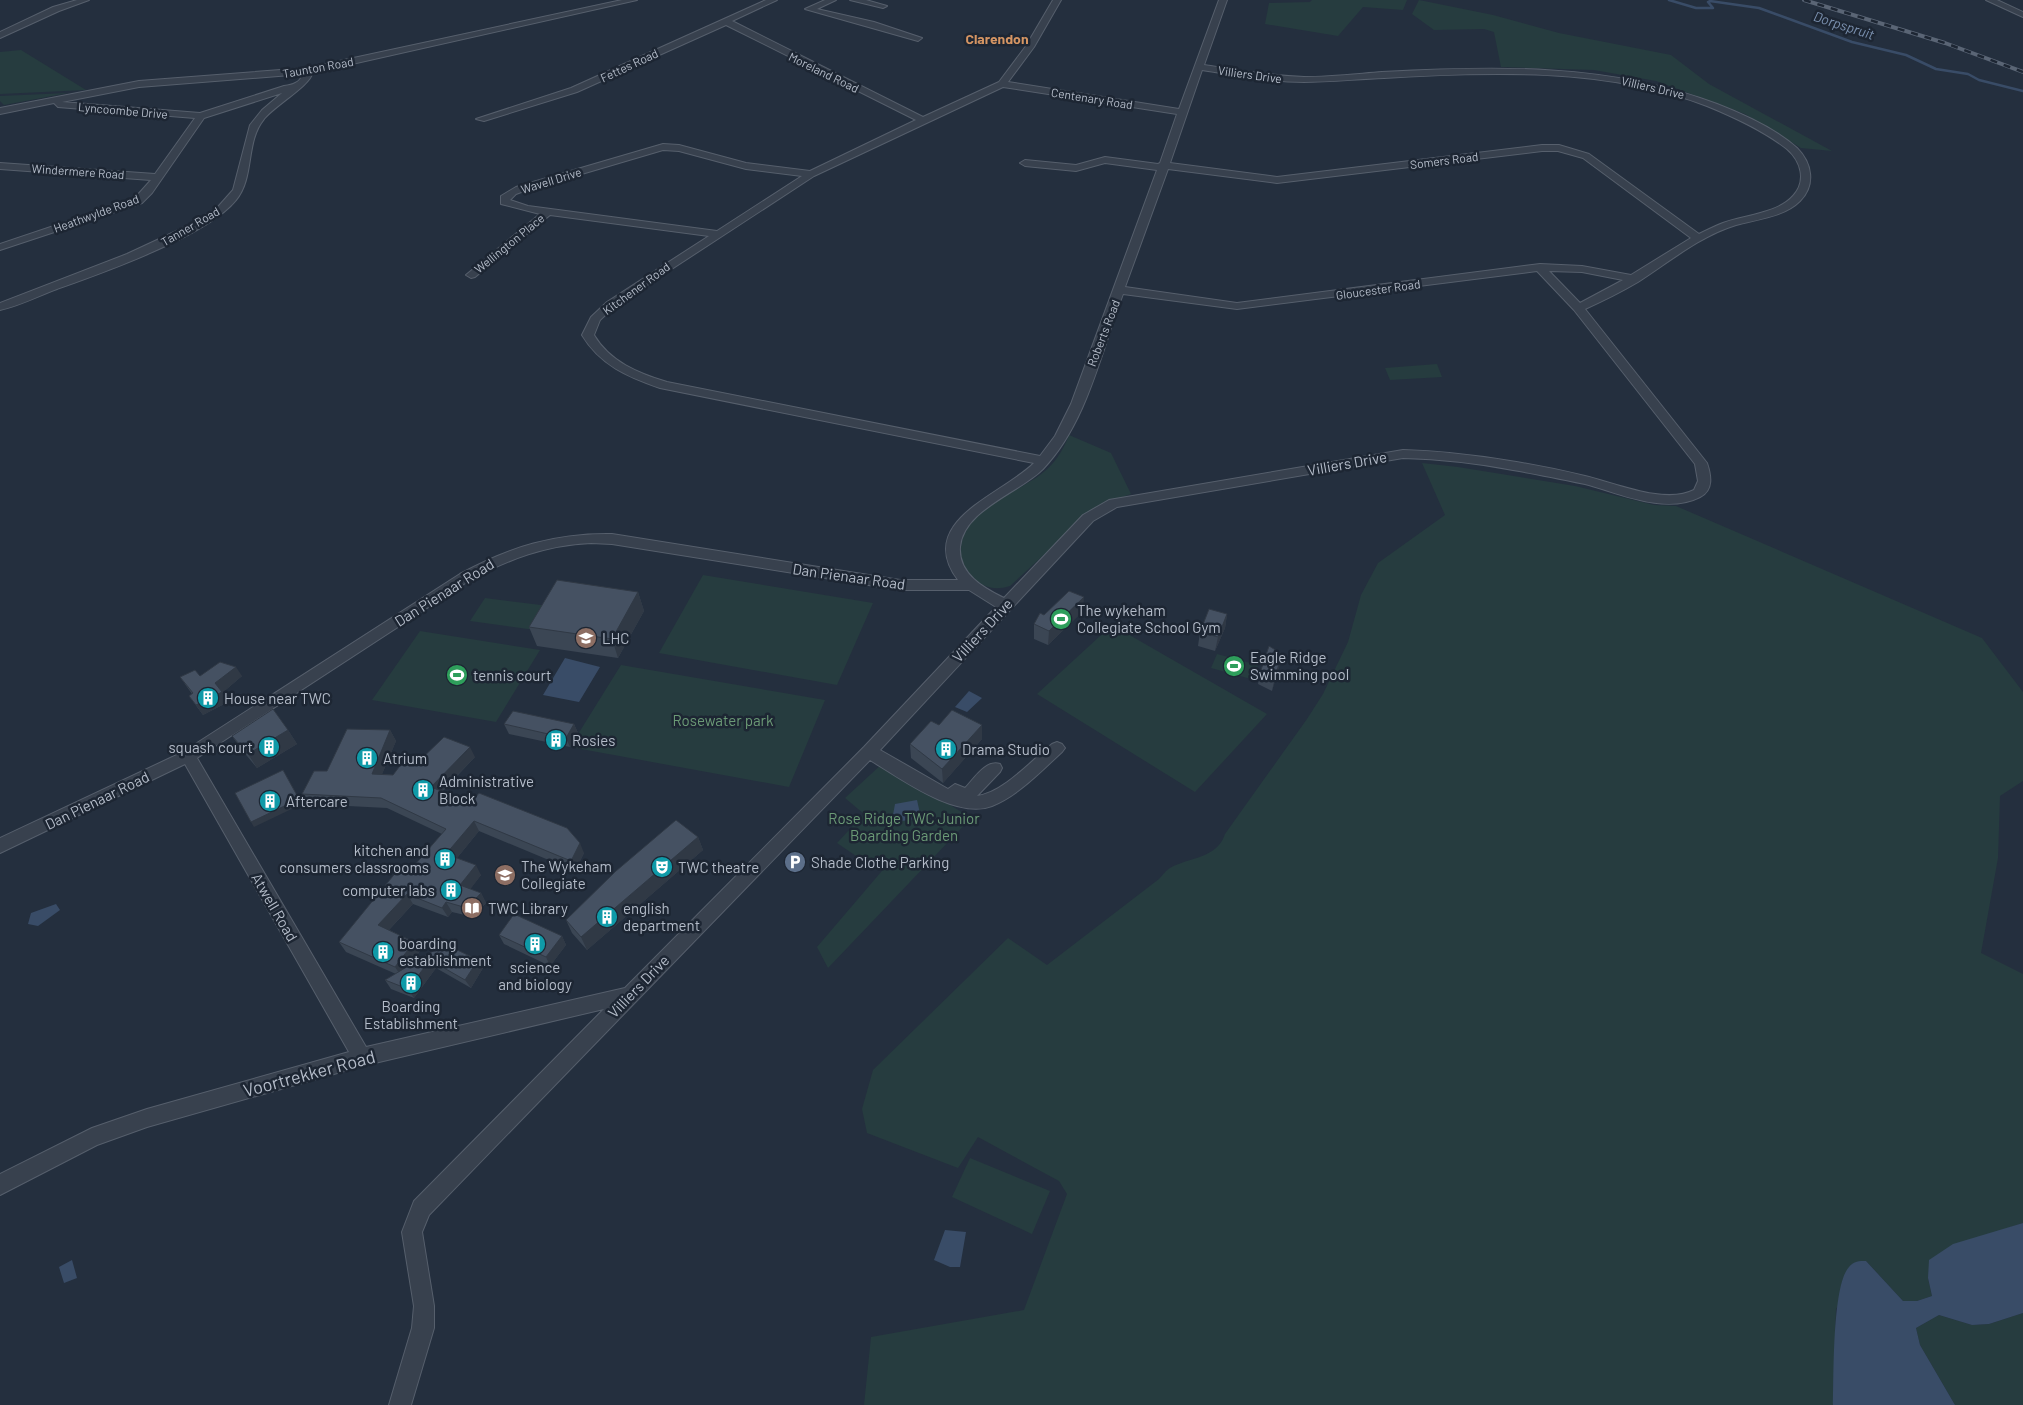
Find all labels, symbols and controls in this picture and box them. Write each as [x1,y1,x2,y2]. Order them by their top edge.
water label: Dorpspruit [1811,7,1877,43]
district label: Clarendon [965,30,1029,47]
street label: Fettes Road [598,46,660,84]
street label: Moreland Road [787,49,861,95]
street label: Taunton Road [281,54,355,80]
street label: Villiers Drive [1217,63,1283,85]
street label: Villiers Drive [1620,73,1686,101]
street label: Centenary Road [1050,85,1134,111]
street label: Lyncoombe Drive [78,99,168,121]
street label: Somers Road [1409,149,1479,171]
street label: Windermere Road [31,161,125,181]
street label: Wavell Drive [519,164,583,196]
street label: Heathwylde Road [51,191,141,235]
street label: Tanner Road [158,204,222,248]
street label: Wellington Place [471,210,547,276]
street label: Kitchener Road [600,259,672,317]
street label: Gloucester Road [1335,276,1421,302]
street label: Roberts Road [1084,298,1122,368]
street label: Villiers Drive [1306,447,1388,479]
street label: Dan Pienaar Road [391,554,497,630]
street label: Dan Pienaar Road [791,559,907,593]
street label: Villiers Drive [948,594,1016,666]
place label: The wykeham Collegiate School Gym [1077,601,1221,636]
sports icon: The wykeham Collegiate School Gym [1049,607,1073,631]
school or university icon: LHC [574,626,598,650]
place label: LHC [602,629,629,647]
place label: Eagle Ridge Swimming pool [1250,648,1349,683]
sports icon: Eagle Ridge Swimming pool [1222,654,1246,678]
sports icon: tennis court [445,663,469,687]
place label: tennis court [473,666,552,684]
building icon: House near TWC [196,686,220,710]
place label: House near TWC [224,689,331,707]
park label: Rosewater park [672,711,774,729]
building icon: Rosies [544,728,568,752]
place label: Rosies [572,731,615,749]
building icon: squash court [257,735,281,759]
building icon: Drama Studio [934,737,958,761]
place label: squash court [168,738,253,756]
place label: Drama Studio [962,740,1050,758]
building icon: Atrium [355,746,379,770]
place label: Atrium [383,749,427,767]
street label: Dan Pienaar Road [42,767,152,833]
place label: Administrative Block [439,772,534,807]
building icon: Administrative Block [411,778,435,802]
building icon: Aftercare [258,789,282,813]
place label: Aftercare [286,792,348,810]
park label: Rose Ridge TWC Junior Boarding Garden [828,809,980,844]
place label: kitchen and consumers classrooms [279,841,429,876]
building icon: kitchen and consumers classrooms [433,847,457,871]
parking icon: Shade Clothe Parking [783,850,807,874]
place label: Shade Clothe Parking [811,853,949,871]
theatre icon: TWC theatre [650,855,674,879]
place label: The Wykeham Collegiate [521,857,612,892]
place label: TWC theatre [678,858,759,876]
school or university icon: The Wykeham Collegiate [493,863,517,887]
street label: Atwell Road [248,870,302,944]
building icon: computer labs [439,878,463,902]
place label: computer labs [342,881,435,899]
library icon: TWC Library [460,896,484,920]
place label: TWC Library [488,899,568,917]
place label: english department [623,899,700,934]
building icon: english department [595,905,619,929]
building icon: science and biology [523,932,547,956]
place label: boarding establishment [399,934,492,969]
building icon: boarding establishment [371,940,395,964]
street label: Villiers Drive [604,951,672,1021]
place label: science and biology [498,958,572,993]
building icon: Boarding Establishment [399,971,423,995]
place label: Boarding Establishment [364,997,458,1032]
street label: Voortrekker Road [240,1045,378,1101]

